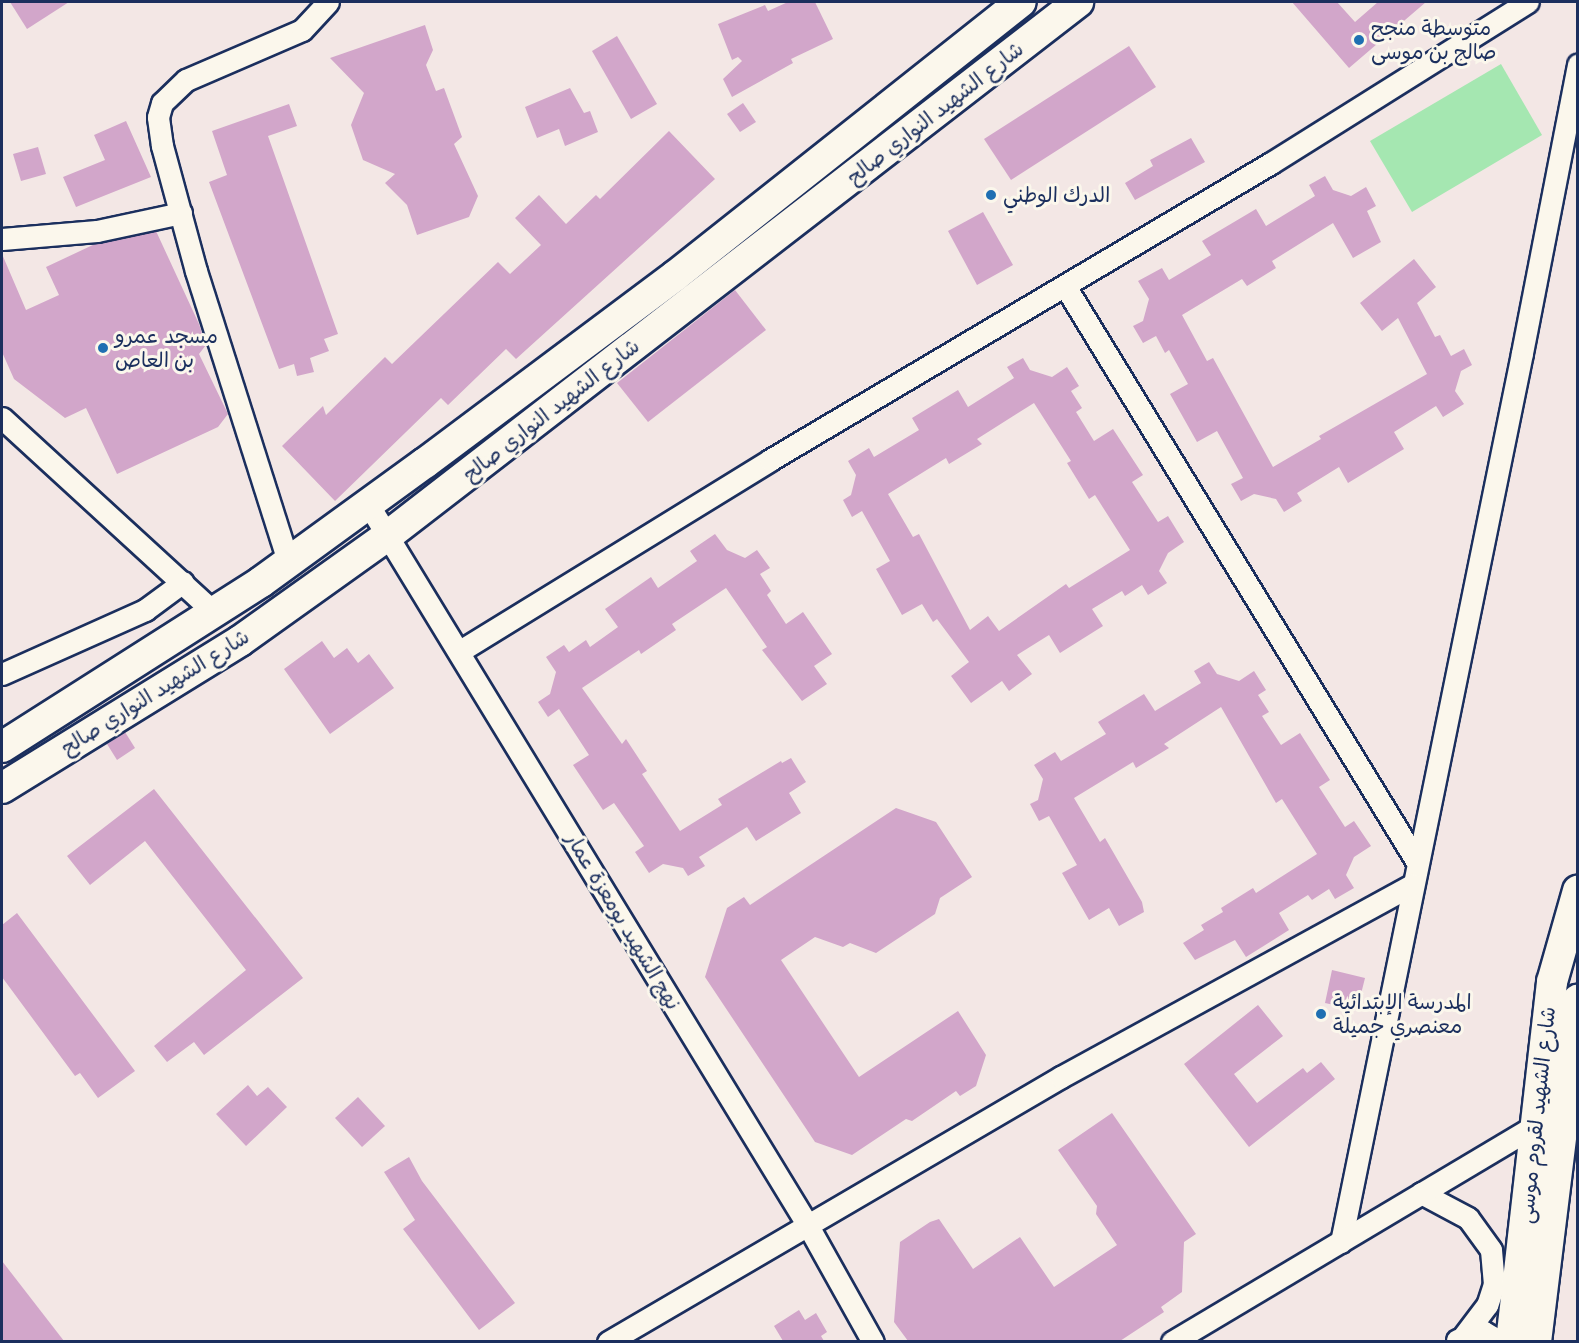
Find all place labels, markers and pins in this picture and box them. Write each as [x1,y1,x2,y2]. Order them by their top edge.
place label: متوسطة منجح صالح بن موسى [1371,15,1497,65]
marker: متوسطة منجح صالح بن موسى [1352,33,1366,47]
place label: الدرك الوطني [1003,182,1110,208]
marker: الدرك الوطني [984,188,998,202]
place label: مسجد عمرو بن العاص [115,323,218,373]
marker: مسجد عمرو بن العاص [96,341,110,355]
place label: المدرسة الإبتدائية معنصري جميلة [1333,989,1472,1039]
marker: المدرسة الإبتدائية معنصري جميلة [1314,1007,1328,1021]

